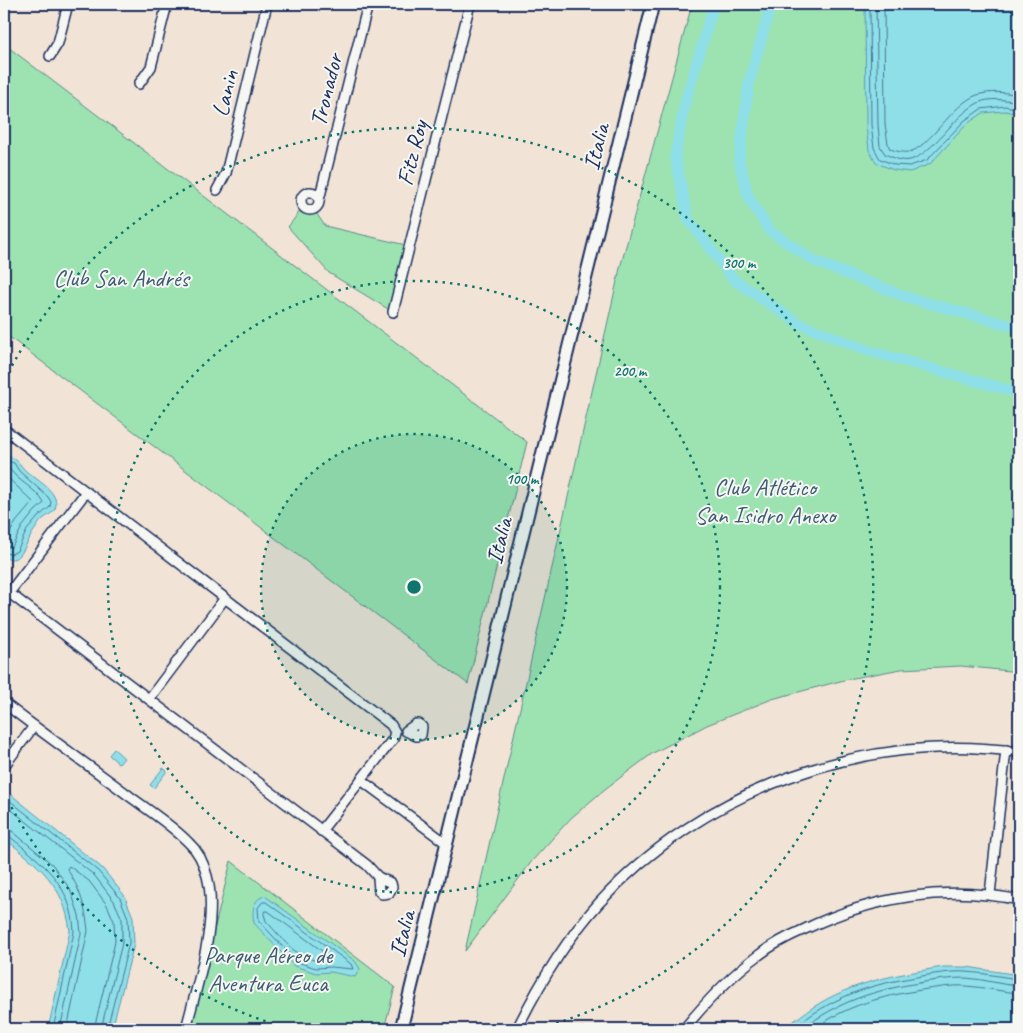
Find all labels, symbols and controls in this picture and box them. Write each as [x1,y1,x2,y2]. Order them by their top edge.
street label: Tronador [303,49,350,129]
street label: Lanin [205,66,245,119]
street label: Fitz Roy [390,116,435,188]
street label: Italia [576,119,617,173]
text: 300 m [723,254,757,273]
park label: Club San Andrés [53,263,191,293]
text: 200 m [614,362,648,381]
text: 100 m [506,470,540,489]
park label: Club Atlético San Isidro Anexo [695,472,838,530]
street label: Italia [479,513,520,567]
centre of rings [405,578,423,596]
street label: Italia [382,906,423,960]
park label: Parque Aéreo de Aventura Euca [204,940,335,998]

